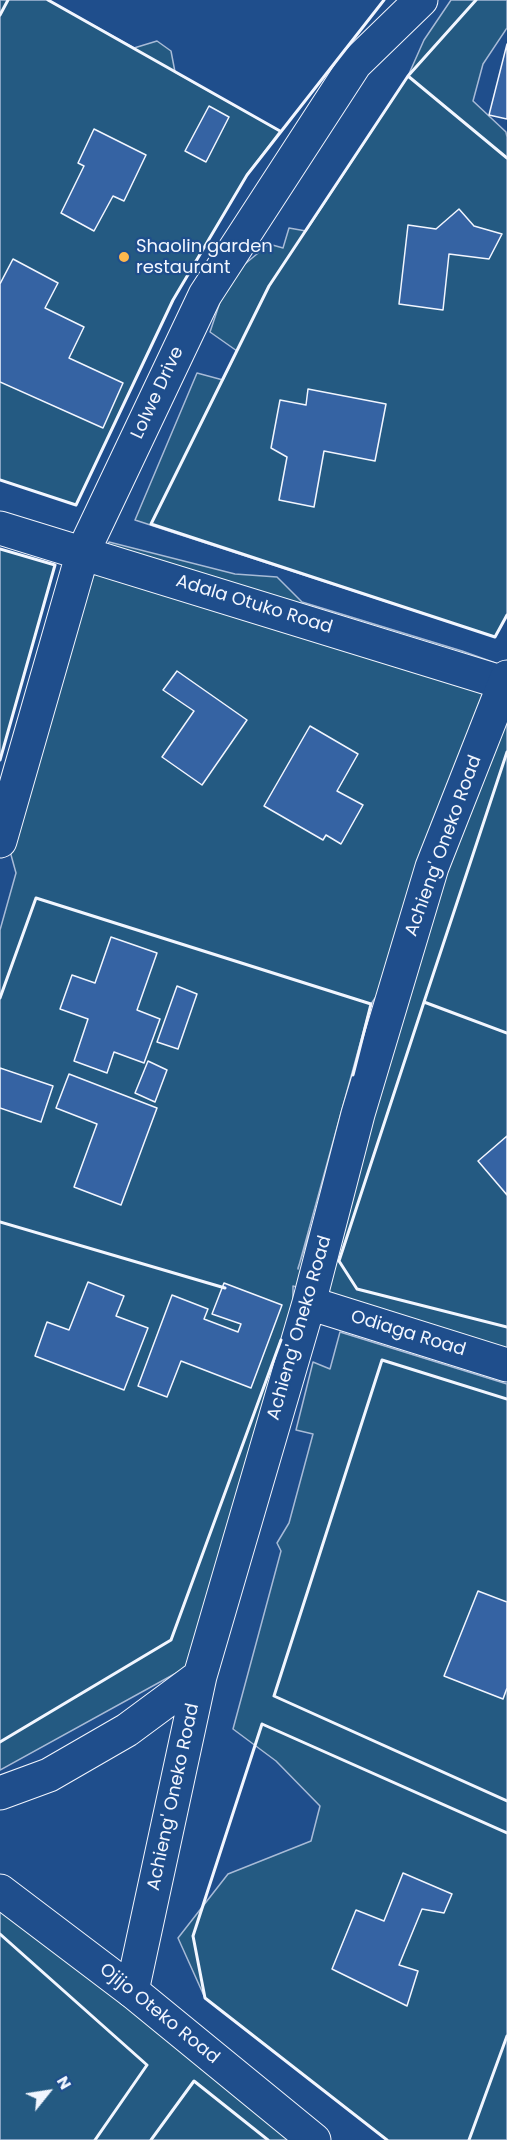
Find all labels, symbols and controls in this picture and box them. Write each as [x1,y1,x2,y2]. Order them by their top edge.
place label: Shaolin garden restaurant [136,236,273,278]
marker: Shaolin garden restaurant [117,250,131,264]
street label: Lolwe Drive [127,343,189,443]
street label: Adala Otuko Road [173,571,335,639]
street label: Achieng' Oneko Road [401,753,487,939]
street label: Achieng' Oneko Road [263,1233,337,1423]
street label: Odiaga Road [348,1306,468,1362]
street label: Achieng' Oneko Road [144,1701,204,1893]
street label: Ojijo Oteko Road [95,1959,223,2069]
north arrow [18,2062,78,2122]
text: N [51,2072,77,2094]

